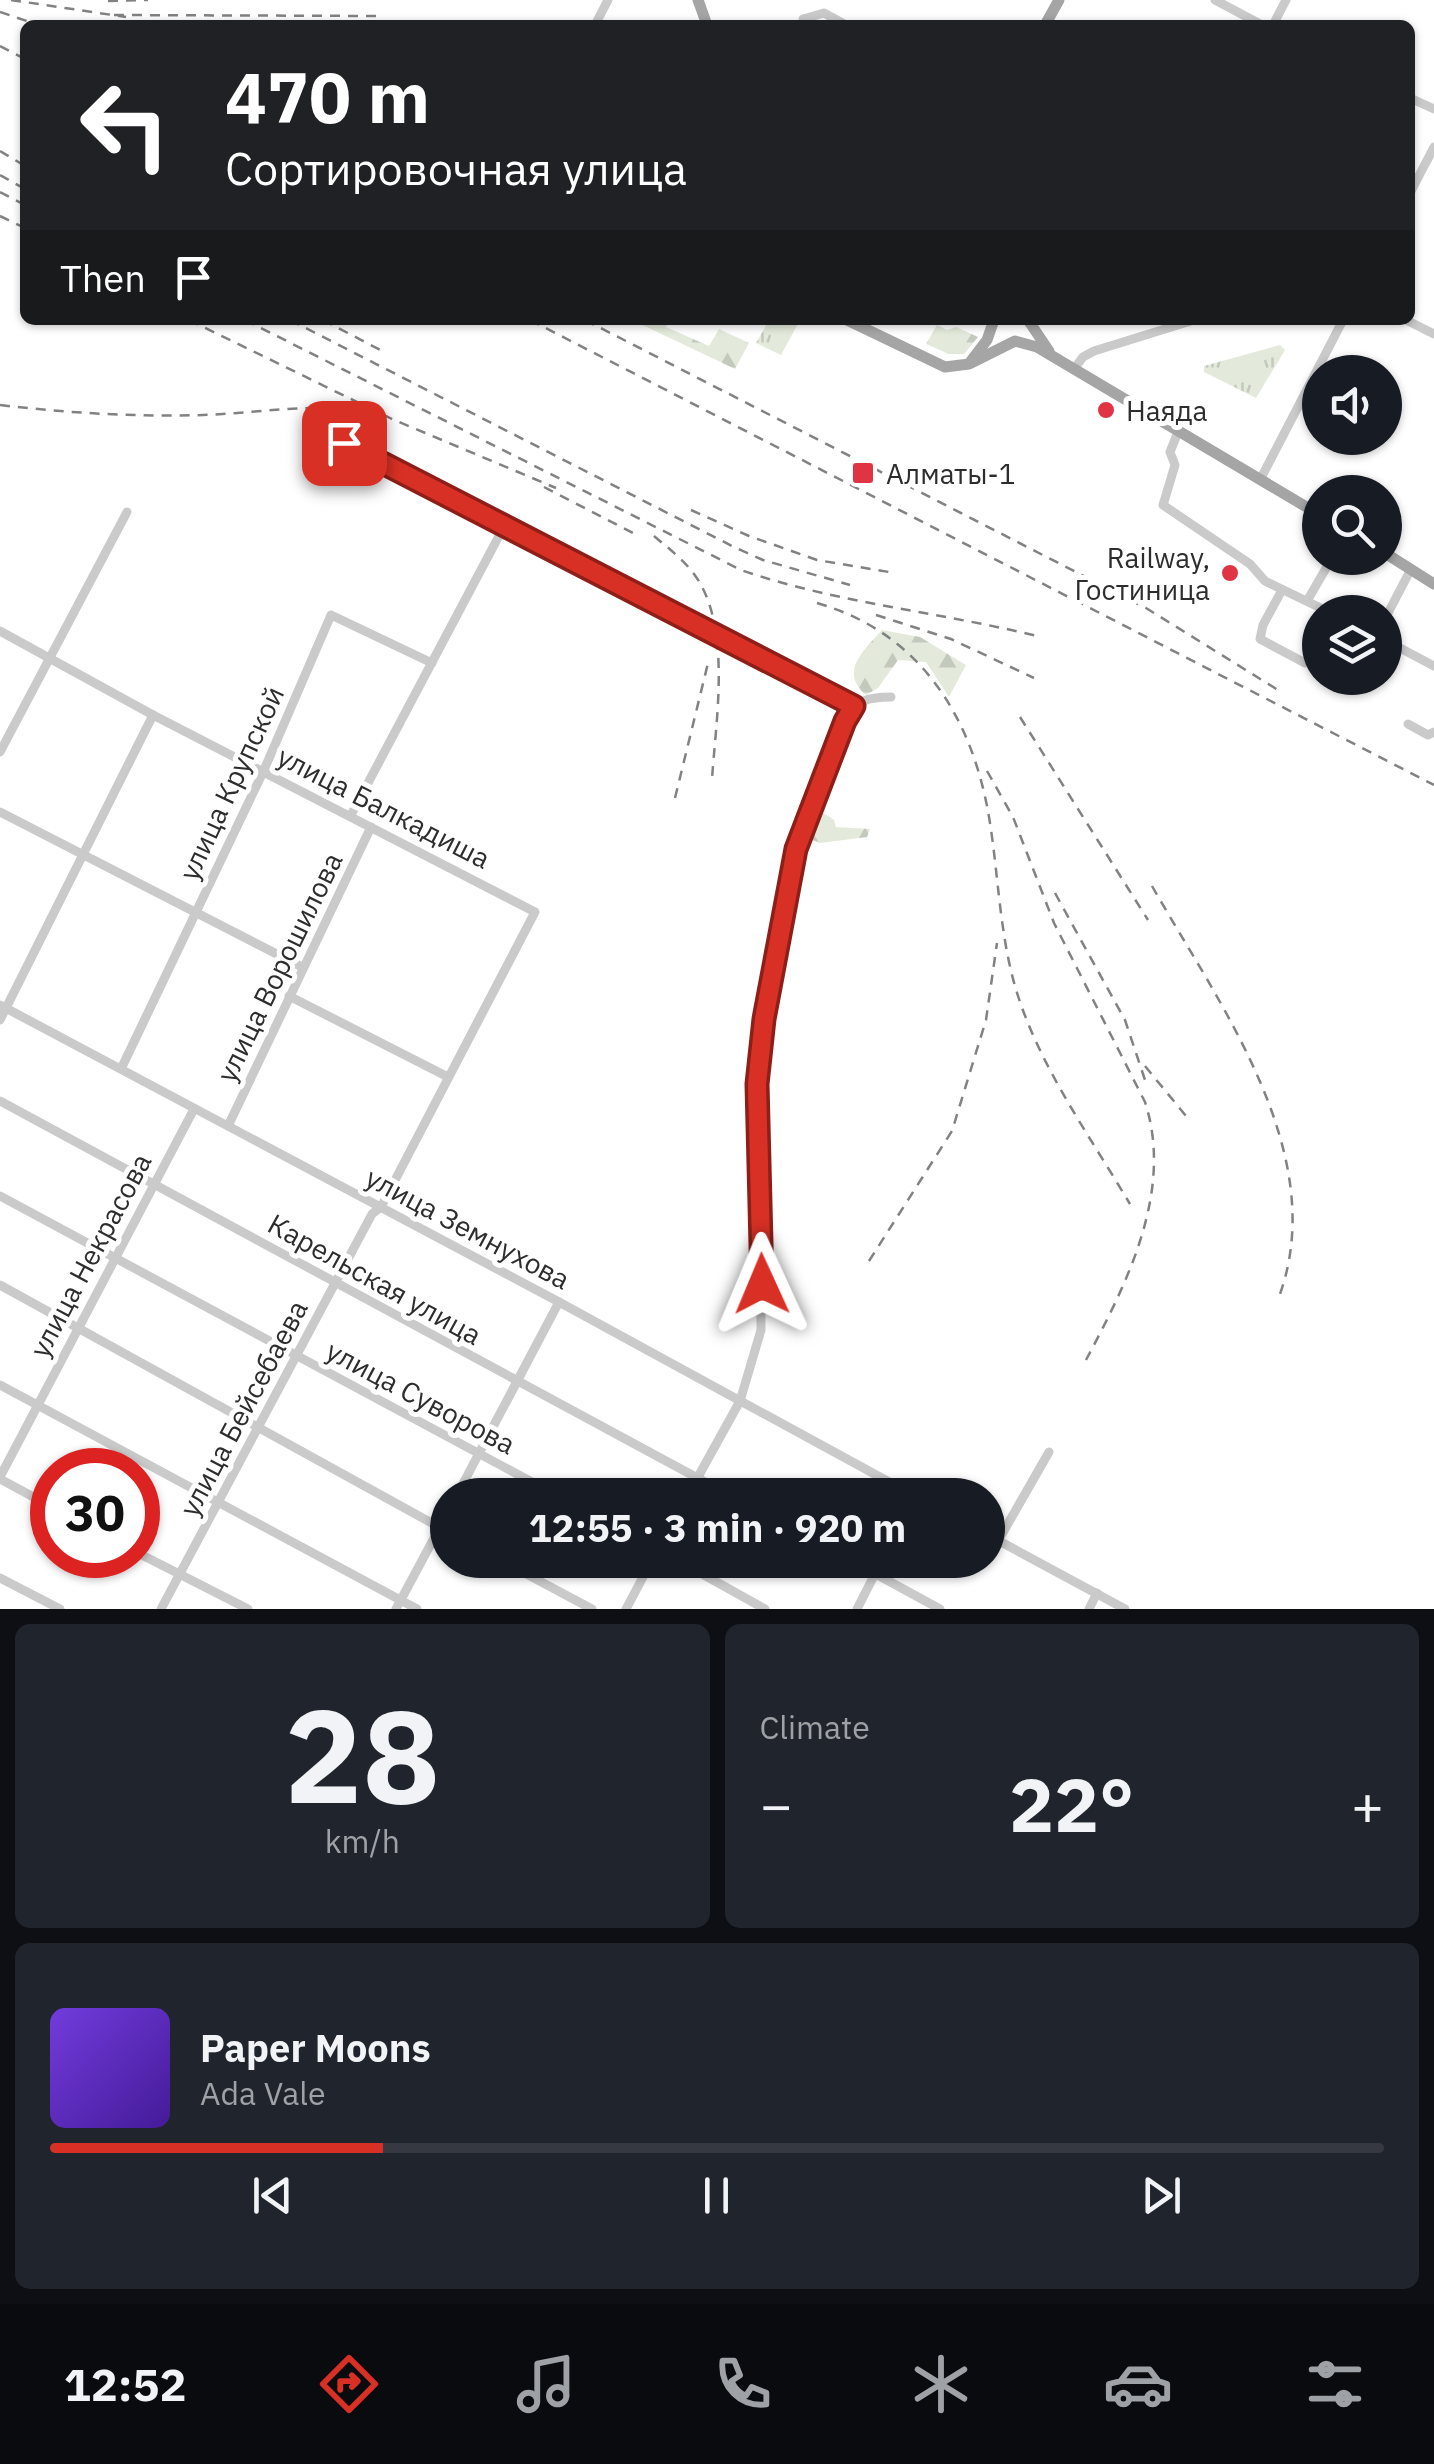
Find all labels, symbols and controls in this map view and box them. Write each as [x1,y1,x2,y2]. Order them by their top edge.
text: 470 m [225,51,430,142]
icon: left [60,60,190,190]
text: Сортировочная улица [225,139,687,197]
icon: arrive [166,250,221,305]
text: Then [60,253,146,302]
map controls [1302,355,1402,695]
button: sound [1302,355,1402,455]
place label: Наяда [1126,392,1207,429]
marker: Наяда [1095,399,1117,421]
pin [302,401,387,486]
icon: arrive [317,416,372,471]
place label: Алматы-1 [886,455,1016,492]
marker: Алматы-1 [850,460,876,486]
button: search [1302,475,1402,575]
place label: Railway, Гостиница [1075,539,1210,608]
marker: Railway, Гостиница [1219,562,1241,584]
button: layers [1302,595,1402,695]
street label: улица Крупской [170,680,292,886]
street label: улица Балкадиша [271,737,497,877]
street label: улица Ворошилова [207,846,351,1088]
street label: улица Некрасова [21,1147,159,1363]
street label: улица Земнухова [360,1159,577,1297]
street label: Карельская улица [262,1205,488,1353]
position arrow [710,1232,814,1336]
street label: улица Бейсебаева [170,1293,316,1523]
street label: улица Суворова [320,1332,522,1462]
speed limit sign: 30 [30,1448,160,1578]
text: 12:55 · 3 min · 920 m [529,1503,906,1552]
text: 28 [284,1670,440,1839]
text: Climate [760,1706,870,1748]
text: 22° [1009,1755,1134,1853]
text: − [760,1769,793,1840]
text: + [1351,1769,1384,1840]
text: km/h [325,1820,400,1862]
text: Paper Moons [200,2023,431,2072]
text: Ada Vale [200,2072,326,2114]
icon: previous [245,2168,300,2223]
icon: pause [689,2168,744,2223]
icon: next [1134,2168,1189,2223]
icon: directions [314,2349,384,2419]
icon: music [511,2349,581,2419]
icon: phone [708,2349,778,2419]
icon: climate [906,2349,976,2419]
icon: car [1103,2349,1173,2419]
icon: filters [1300,2349,1370,2419]
text: 12:52 [64,2355,187,2413]

